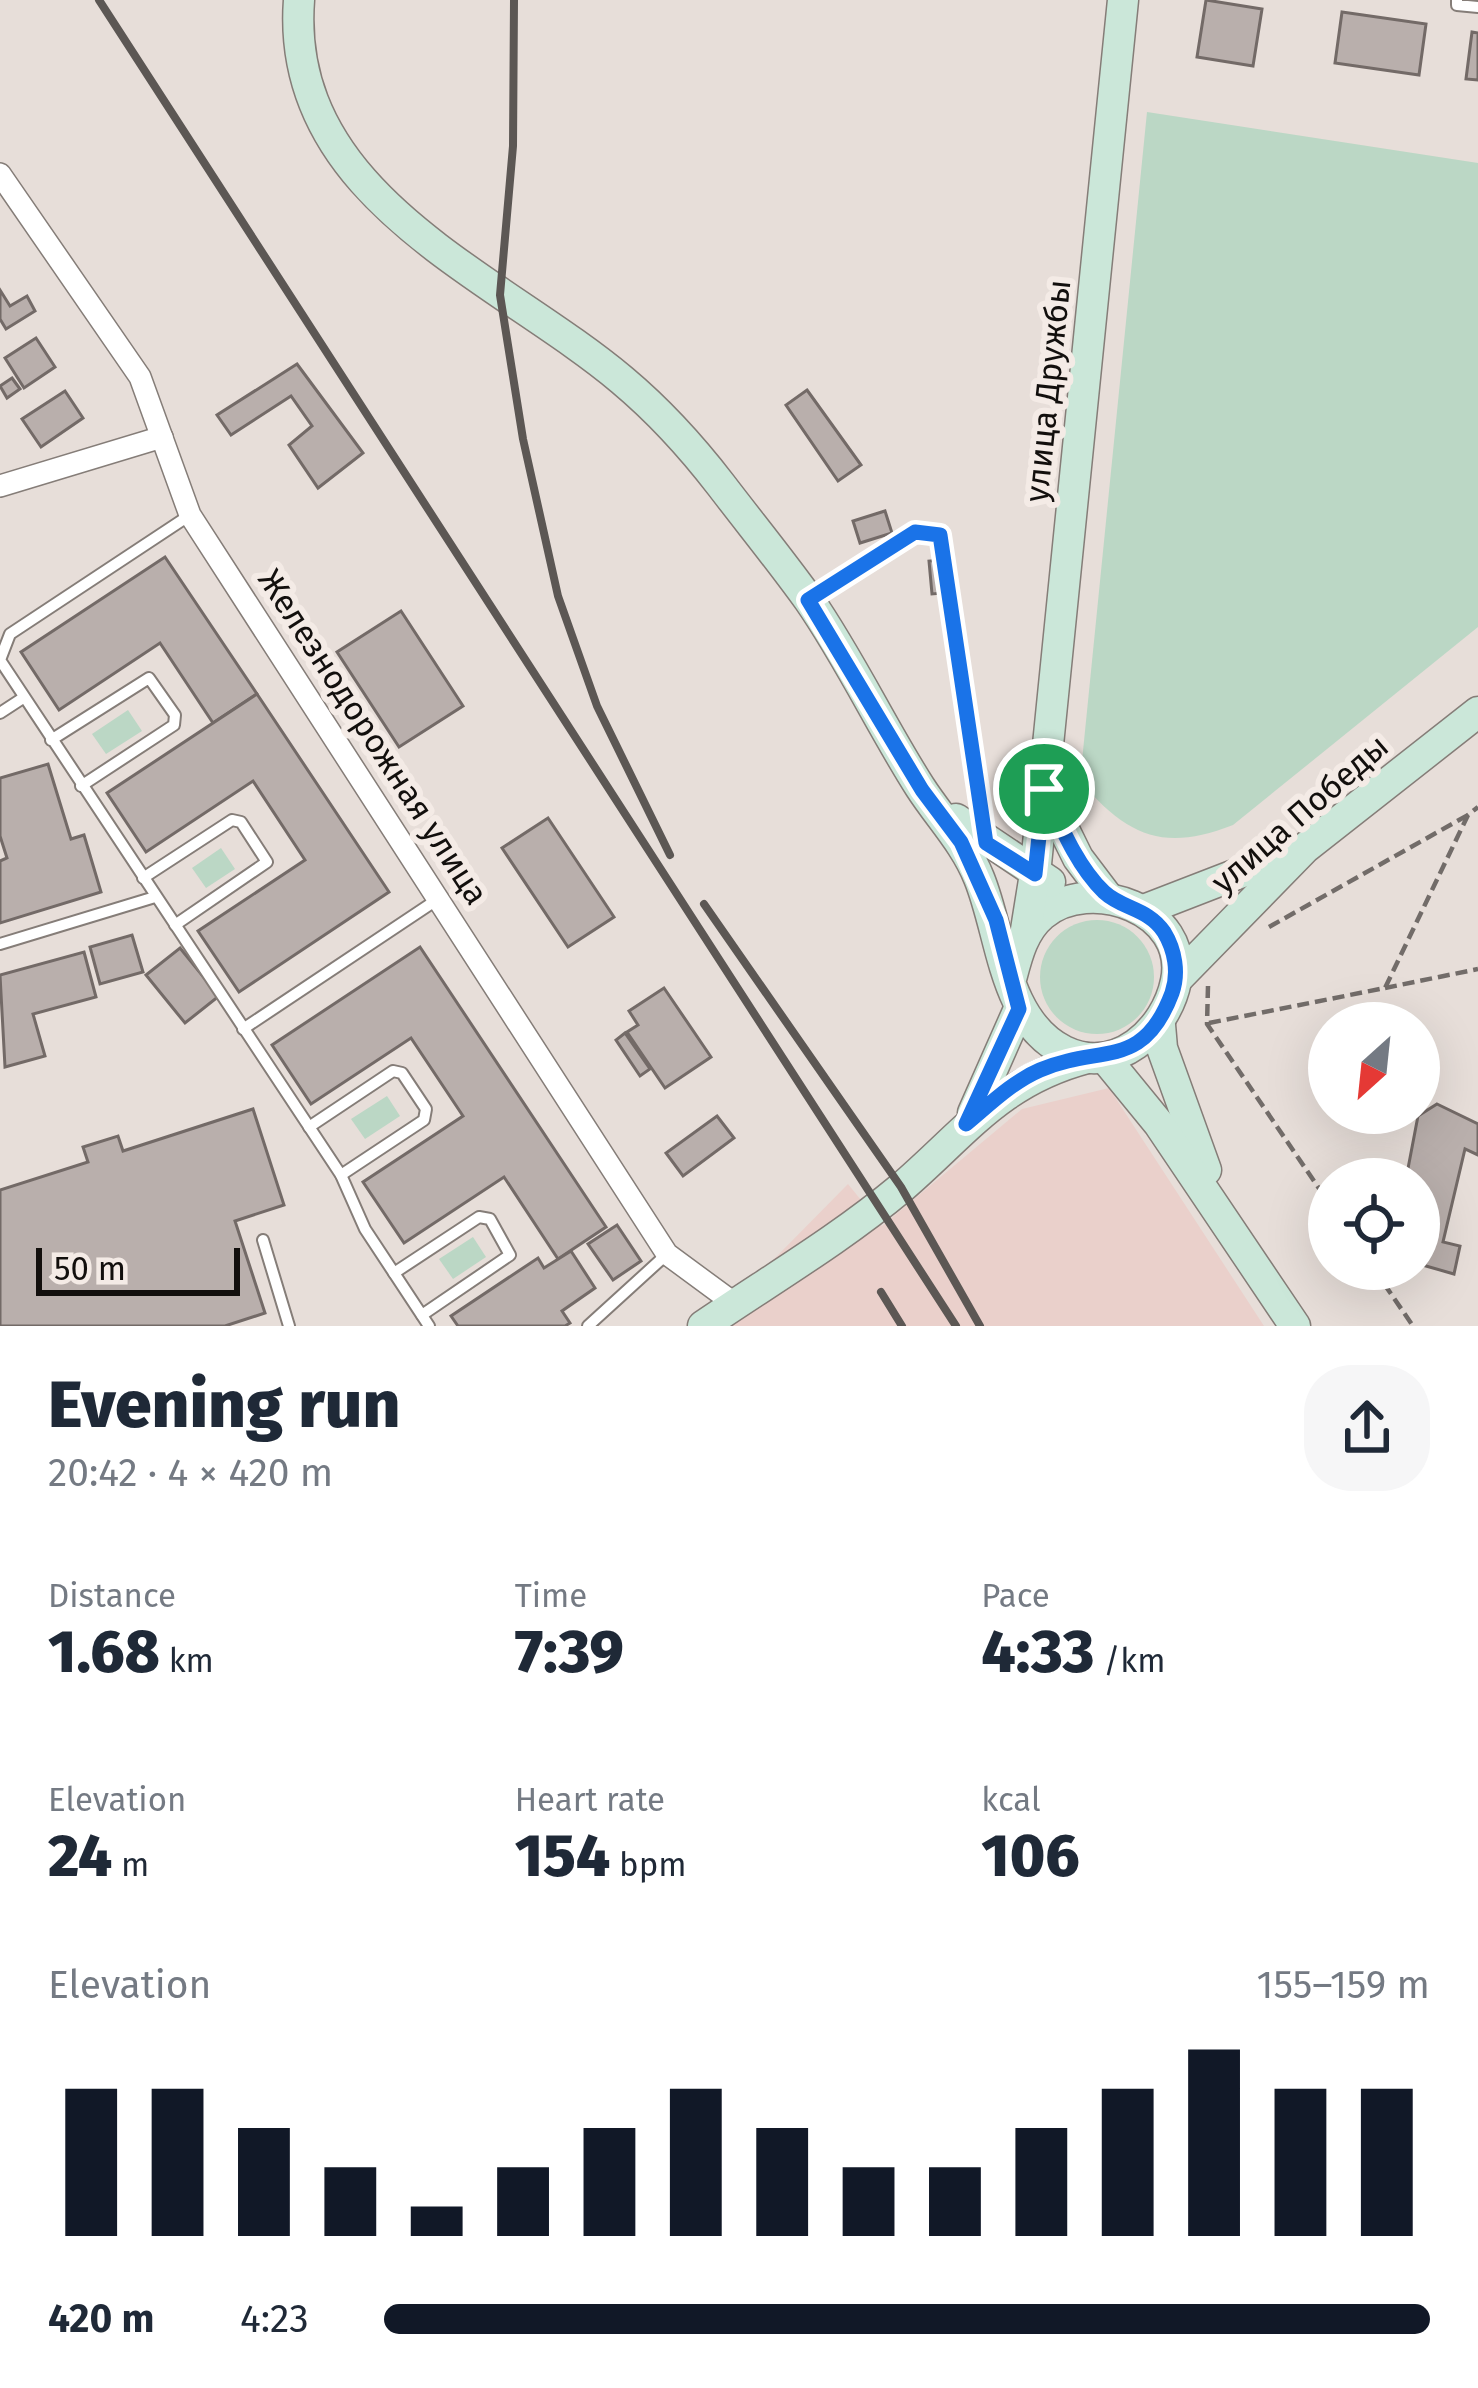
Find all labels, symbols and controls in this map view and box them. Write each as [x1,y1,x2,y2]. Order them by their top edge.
street label: улица Дружбы [1016,278,1080,504]
street label: Железнодорожная улица [250,562,496,912]
street label: улица Победы [1203,726,1397,902]
pin [993,738,1095,840]
icon: arrive [1011,756,1077,822]
north arrow [1308,1002,1440,1134]
map controls [1308,1002,1440,1290]
button: locate [1308,1158,1440,1290]
scale bar [36,1242,240,1295]
text: 50 m [54,1249,126,1289]
text: Evening run [48,1365,400,1444]
button: share [1304,1365,1430,1491]
text: 20:42 · 4 × 420 m [48,1450,333,1496]
text: Distance [48,1576,176,1616]
text: Time [515,1576,587,1616]
text: Pace [981,1576,1050,1616]
text: 1.68 [48,1616,160,1688]
text: 7:39 [515,1616,624,1688]
text: 4:33 [981,1616,1094,1688]
text: km [160,1641,214,1681]
text: /km [1094,1641,1166,1681]
text: Elevation [48,1780,186,1820]
text: Heart rate [515,1780,665,1820]
text: kcal [981,1780,1041,1820]
text: 24 [48,1820,112,1892]
text: 154 [515,1820,610,1892]
text: 106 [981,1820,1080,1892]
text: m [112,1845,149,1885]
text: bpm [610,1845,687,1885]
text: Elevation [48,1962,211,2008]
text: 155–159 m [1257,1962,1430,2008]
text: 420 m [48,2296,154,2342]
text: 4:23 [240,2296,309,2342]

